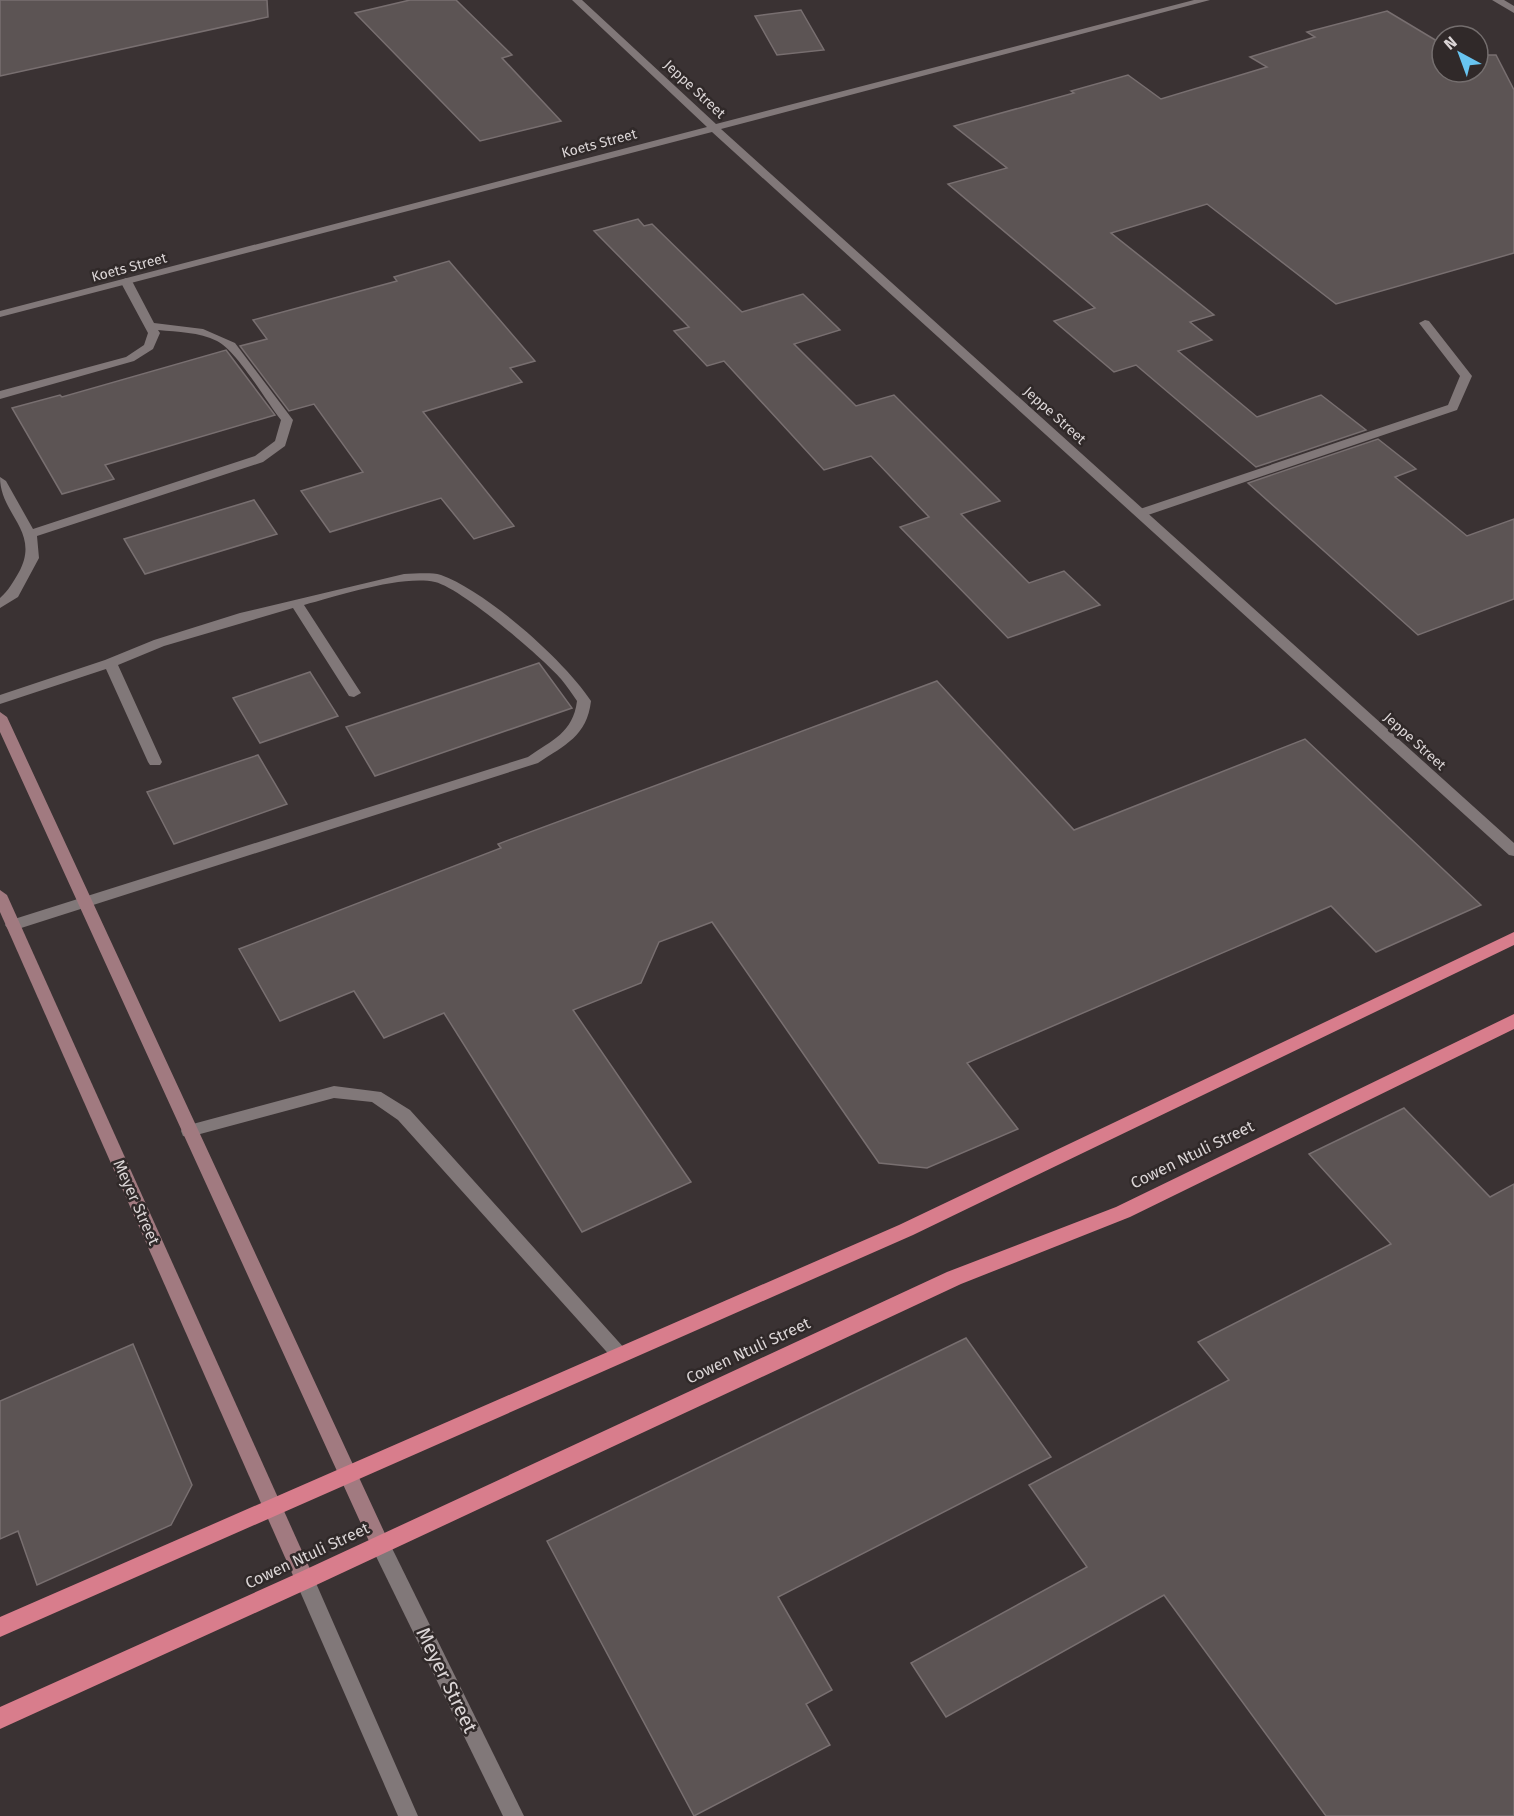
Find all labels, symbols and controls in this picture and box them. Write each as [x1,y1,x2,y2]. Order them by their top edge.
north arrow [1430,24,1490,84]
text: N [1440,32,1461,54]
street label: Jeppe Street [660,57,730,123]
street label: Koets Street [560,125,639,162]
street label: Koets Street [90,249,169,286]
street label: Jeppe Street [1020,383,1090,448]
street label: Jeppe Street [1380,709,1450,774]
street label: Cowen Ntuli Street [1128,1116,1257,1193]
street label: Meyer Street [109,1157,164,1248]
street label: Cowen Ntuli Street [683,1313,813,1388]
street label: Cowen Ntuli Street [242,1518,372,1593]
street label: Meyer Street [411,1623,483,1737]

